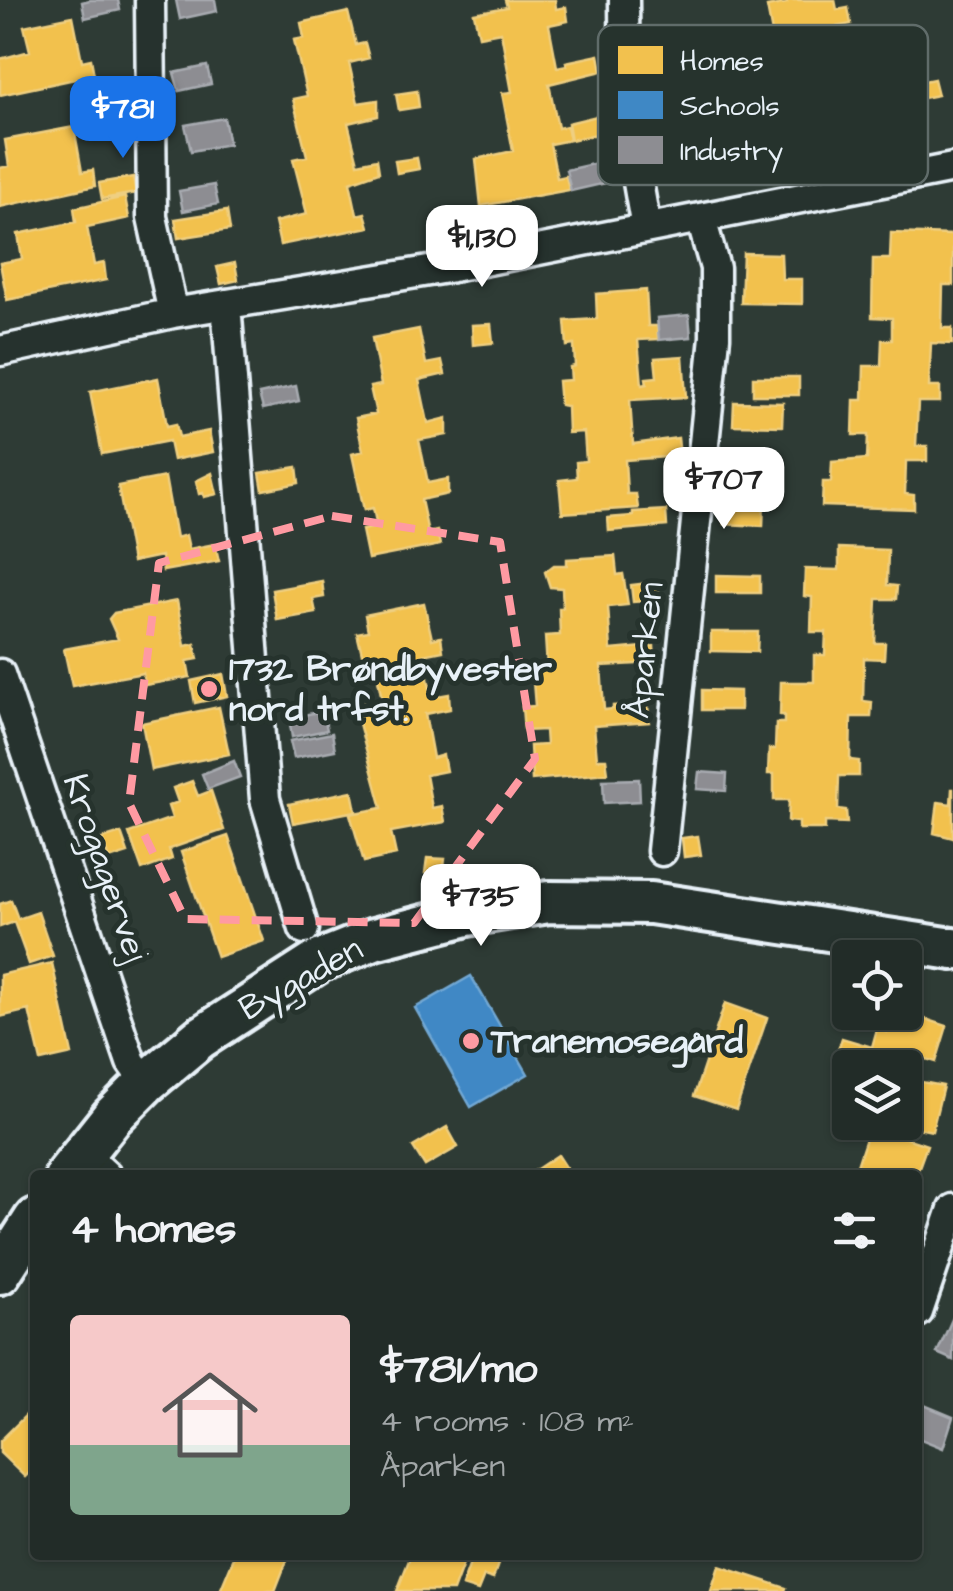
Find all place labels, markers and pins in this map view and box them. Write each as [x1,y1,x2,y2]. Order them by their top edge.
pin: $781 [64,76,182,161]
pin: $1,130 [401,205,563,290]
pin: $707 [665,447,783,532]
place label: 1732 Brøndbyvester nord trfst. [229,645,553,734]
marker: 1732 Brøndbyvester nord trfst. [198,678,220,700]
pin: $735 [422,864,540,949]
place label: Tranemosegård [490,1017,743,1068]
marker: Tranemosegård [460,1030,482,1052]

